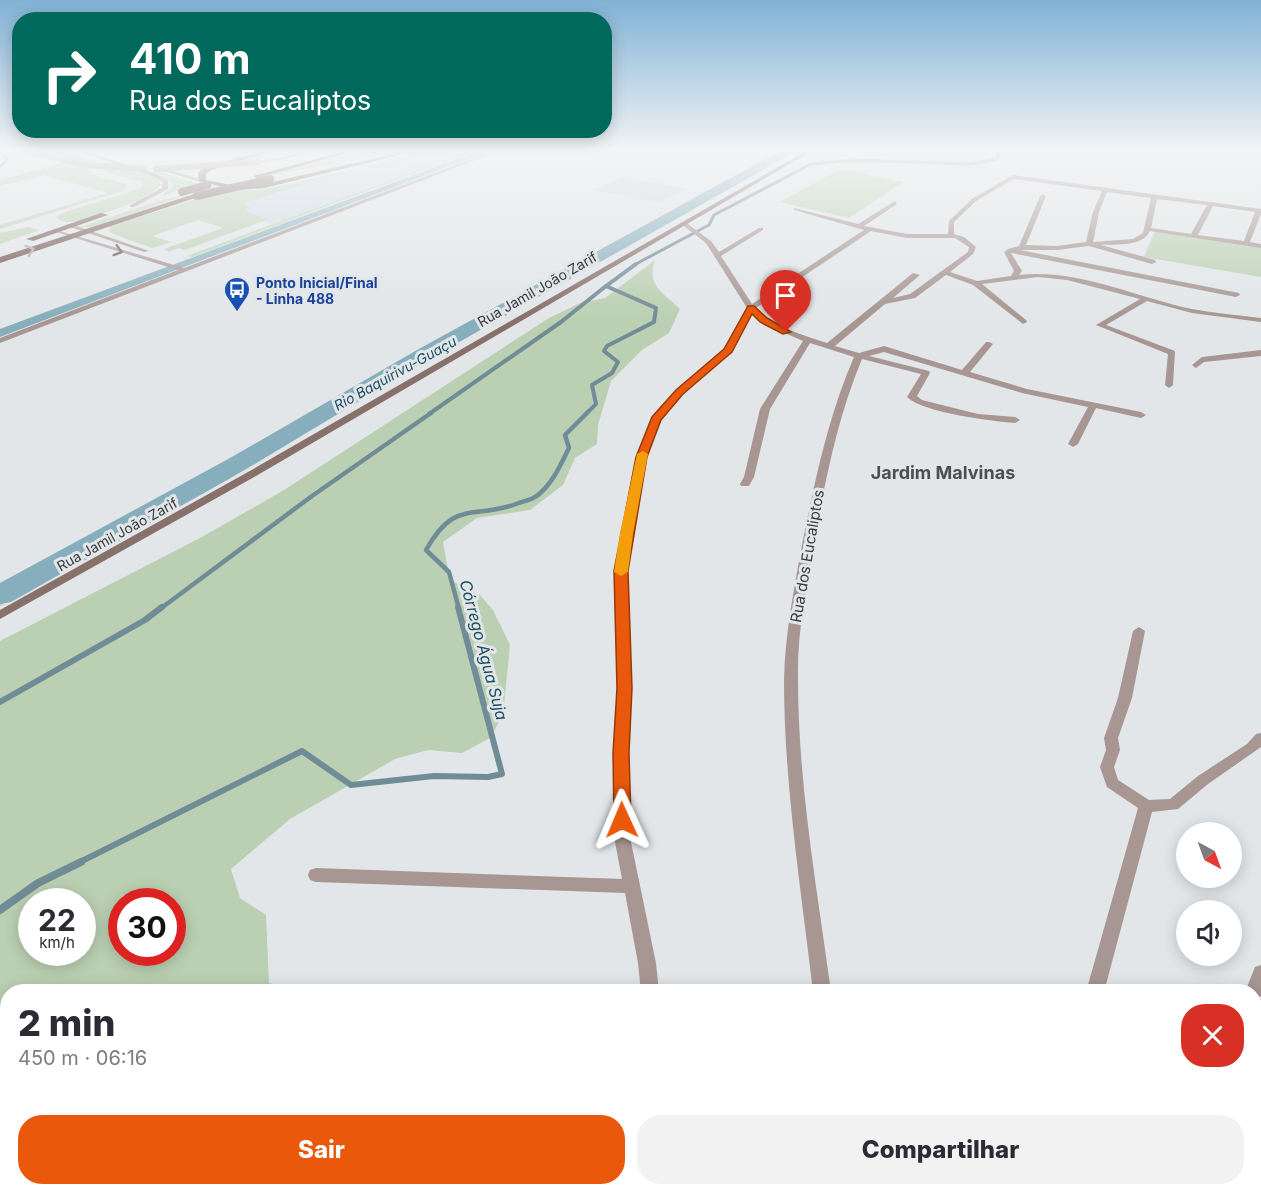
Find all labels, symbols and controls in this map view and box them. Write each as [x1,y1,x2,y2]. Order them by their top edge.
text: 410 m [129,33,251,84]
icon: right [30,36,108,114]
text: Rua dos Eucaliptos [129,84,371,117]
one-way arrow [113,243,123,256]
one-way arrow [24,244,35,257]
street label: Rua Jamil João Zarif [474,248,600,330]
pin [760,270,811,332]
place label: Ponto Inicial/Final - Linha 488 [256,274,378,307]
bus stop icon: Ponto Inicial/Final - Linha 488 [222,275,252,313]
icon: arrive [769,279,802,312]
water label: Rio Baquirivu-Guaçu [331,332,459,414]
district label: Jardim Malvinas [871,462,1015,483]
street label: Rua dos Eucaliptos [786,488,828,624]
street label: Rua Jamil João Zarif [54,494,180,574]
water label: Córrego Água Suja [456,578,512,723]
position arrow [590,788,654,852]
north arrow [1176,822,1242,888]
map controls [1176,822,1242,966]
speed limit sign: 30 [108,888,186,966]
button: sound [1176,900,1242,966]
text: 22 [38,902,76,938]
text: km/h [39,933,75,952]
text: 2 min [18,1001,115,1045]
button: close [1181,1004,1244,1067]
text: 450 m · 06:16 [18,1046,147,1070]
button: Sair [18,1115,625,1184]
button: Compartilhar [637,1115,1244,1184]

